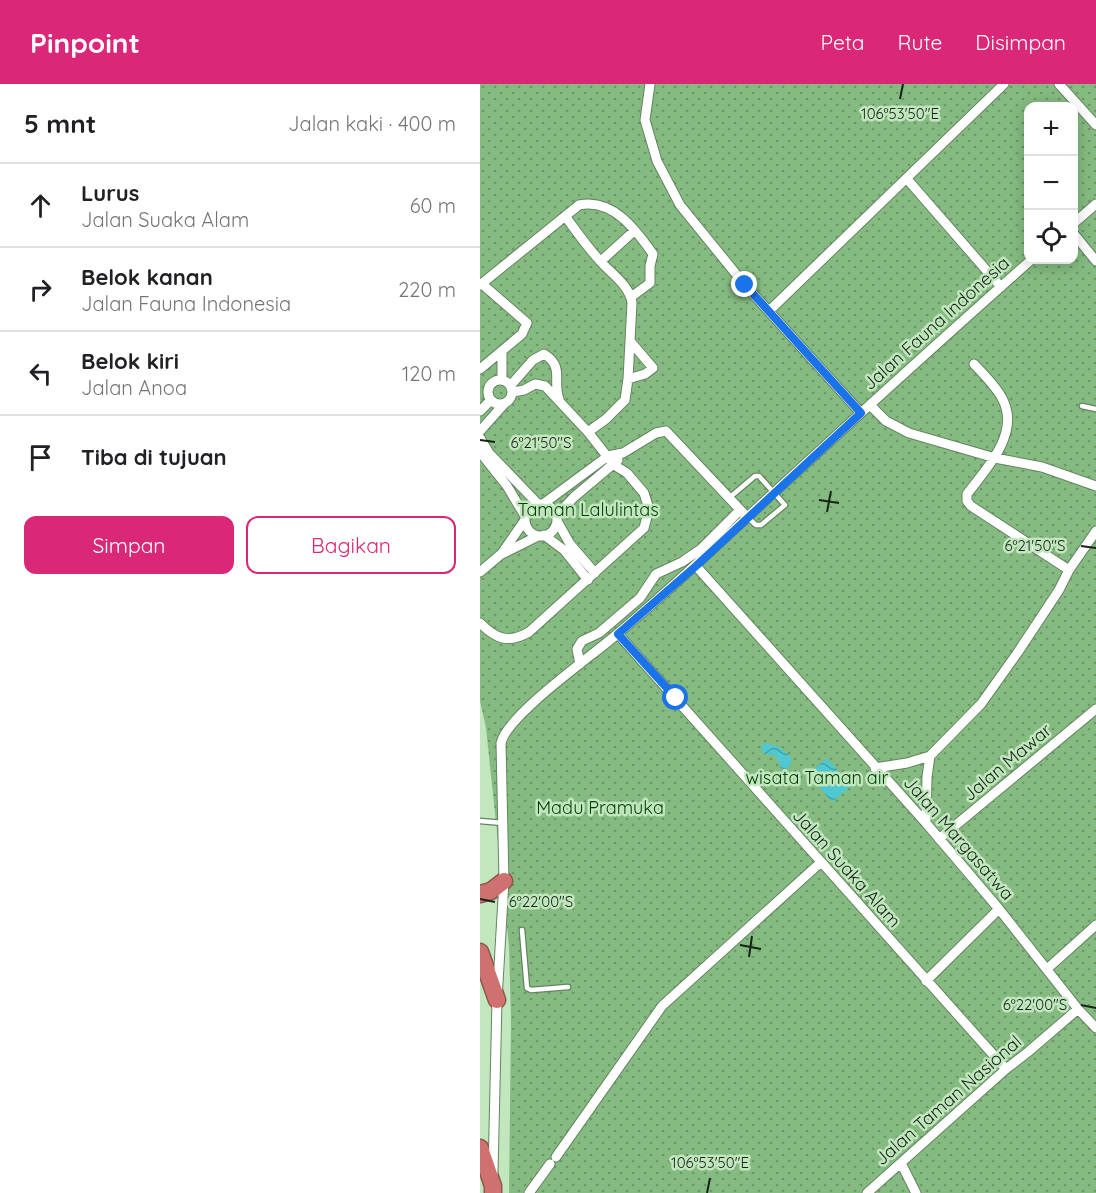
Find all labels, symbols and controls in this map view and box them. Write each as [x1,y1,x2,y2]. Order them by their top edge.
text: Pinpoint [30,25,140,60]
text: Peta [821,29,865,55]
text: Rute [898,29,942,55]
text: Disimpan [975,29,1066,55]
map controls [1024,102,1078,264]
button: + [1024,102,1078,156]
text: 106°53'50"E [861,104,939,123]
text: 5 mnt [24,107,96,140]
text: Jalan kaki · 400 m [288,111,456,136]
button: − [1024,156,1078,210]
text: Lurus [81,179,139,207]
icon: ahead [24,189,57,222]
text: 60 m [410,193,456,218]
text: Jalan Suaka Alam [81,207,249,232]
button: locate [1024,210,1078,264]
street label: Jalan Fauna Indonesia [858,251,1014,395]
text: Belok kanan [81,263,213,291]
route end [731,271,757,297]
icon: right [24,273,57,306]
text: 220 m [398,277,456,302]
text: Jalan Fauna Indonesia [81,291,291,316]
text: Belok kiri [81,347,179,375]
icon: left [24,357,57,390]
text: 120 m [402,361,456,386]
text: Jalan Anoa [81,375,187,400]
text: 6°21'50"S [510,433,572,452]
icon: arrive [24,441,57,474]
text: Tiba di tujuan [81,443,227,471]
park label: Taman Lalulintas [517,498,659,521]
button: Simpan [24,516,234,574]
button: Bagikan [246,516,456,574]
text: 6°21'50"S [1004,536,1066,555]
route start [662,684,688,710]
street label: Jalan Mawar [958,718,1056,806]
park label: wisata Taman air [745,766,889,789]
street label: Jalan Margasatwa [899,771,1019,905]
park label: Madu Pramuka [536,796,664,819]
street label: Jalan Suaka Alam [788,804,906,932]
text: 6°22'00"S [509,892,573,911]
text: 6°22'00"S [1003,995,1067,1014]
street label: Jalan Taman Nasional [870,1030,1026,1170]
text: 106°53'50"E [671,1153,749,1172]

